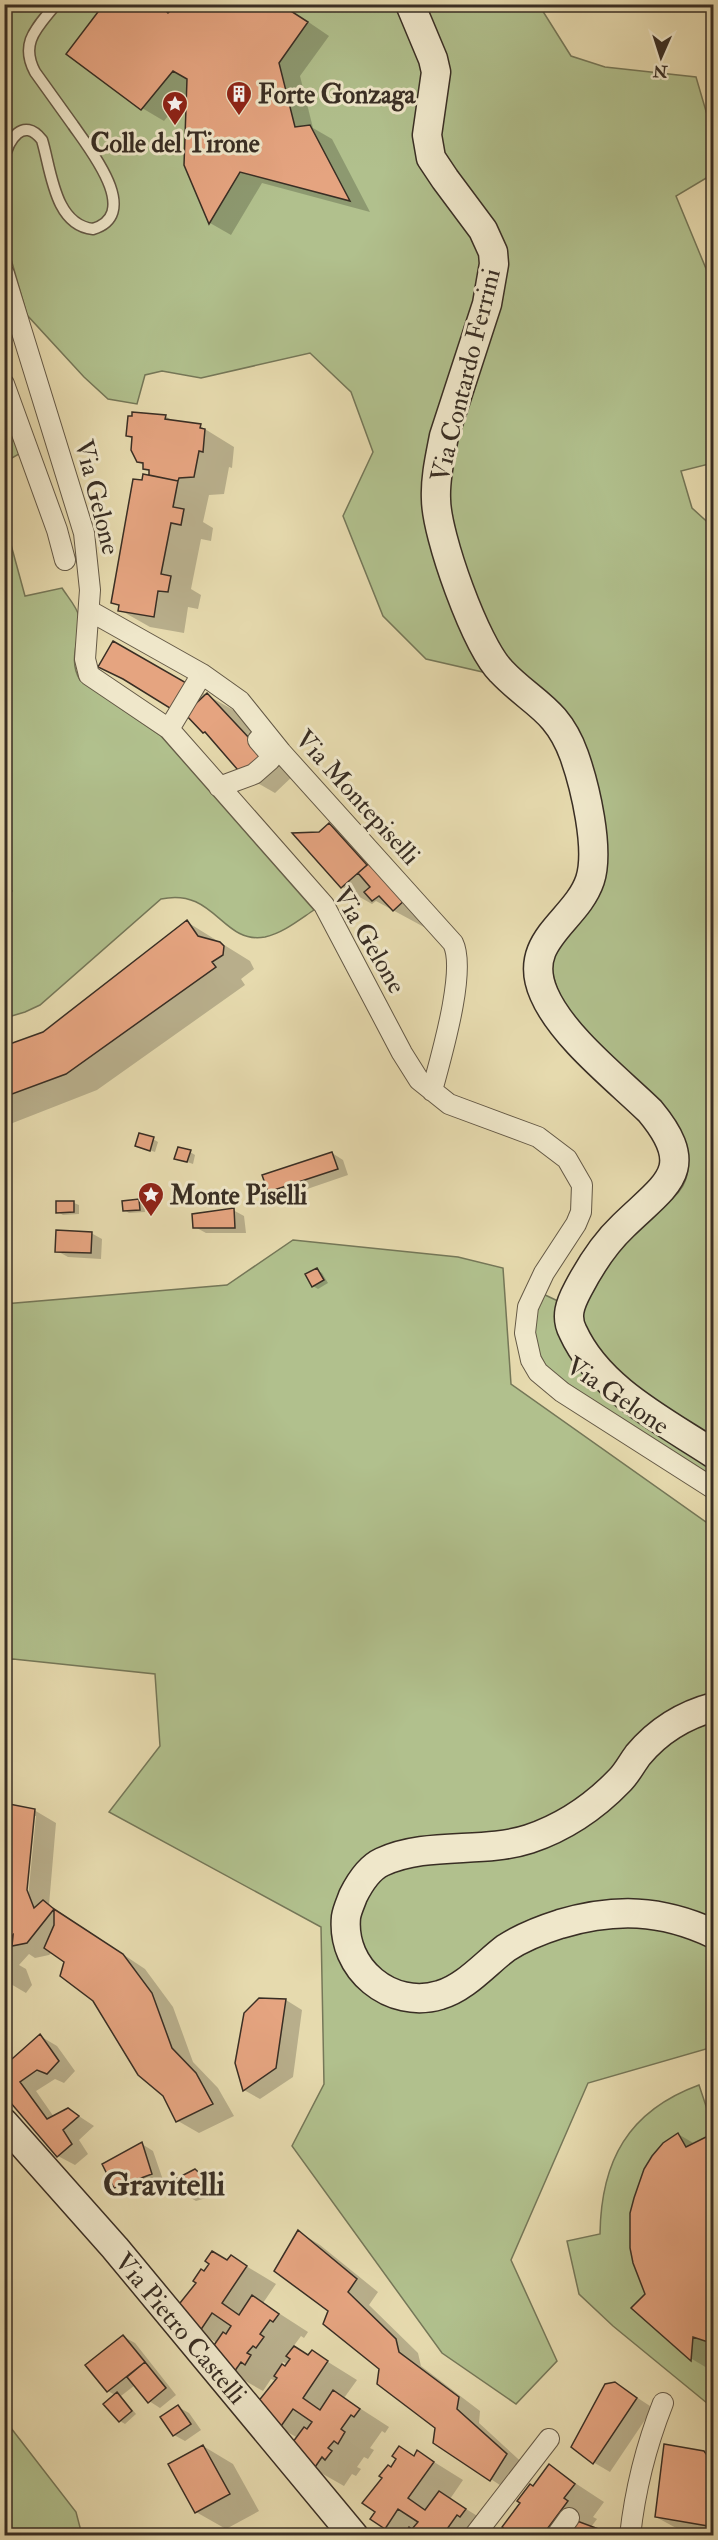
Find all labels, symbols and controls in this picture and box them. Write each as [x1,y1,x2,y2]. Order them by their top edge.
north arrow [631,27,691,87]
text: N [652,61,669,81]
building icon: Forte Gonzaga [224,79,254,117]
place label: Forte Gonzaga [258,79,416,112]
place icon: Colle del Tirone [160,89,190,127]
place label: Colle del Tirone [90,128,260,160]
street label: Via Contardo Ferrini [424,265,508,485]
street label: Via Gelone [67,436,127,558]
street label: Via Montepiselli [287,723,426,873]
street label: Via Gelone [326,882,412,999]
place icon: Monte Piselli [136,1180,166,1218]
place label: Monte Piselli [169,1180,307,1212]
street label: Via Gelone [560,1350,675,1442]
district label: Gravitelli [103,2165,226,2205]
street label: Via Pietro Castelli [107,2246,253,2411]

